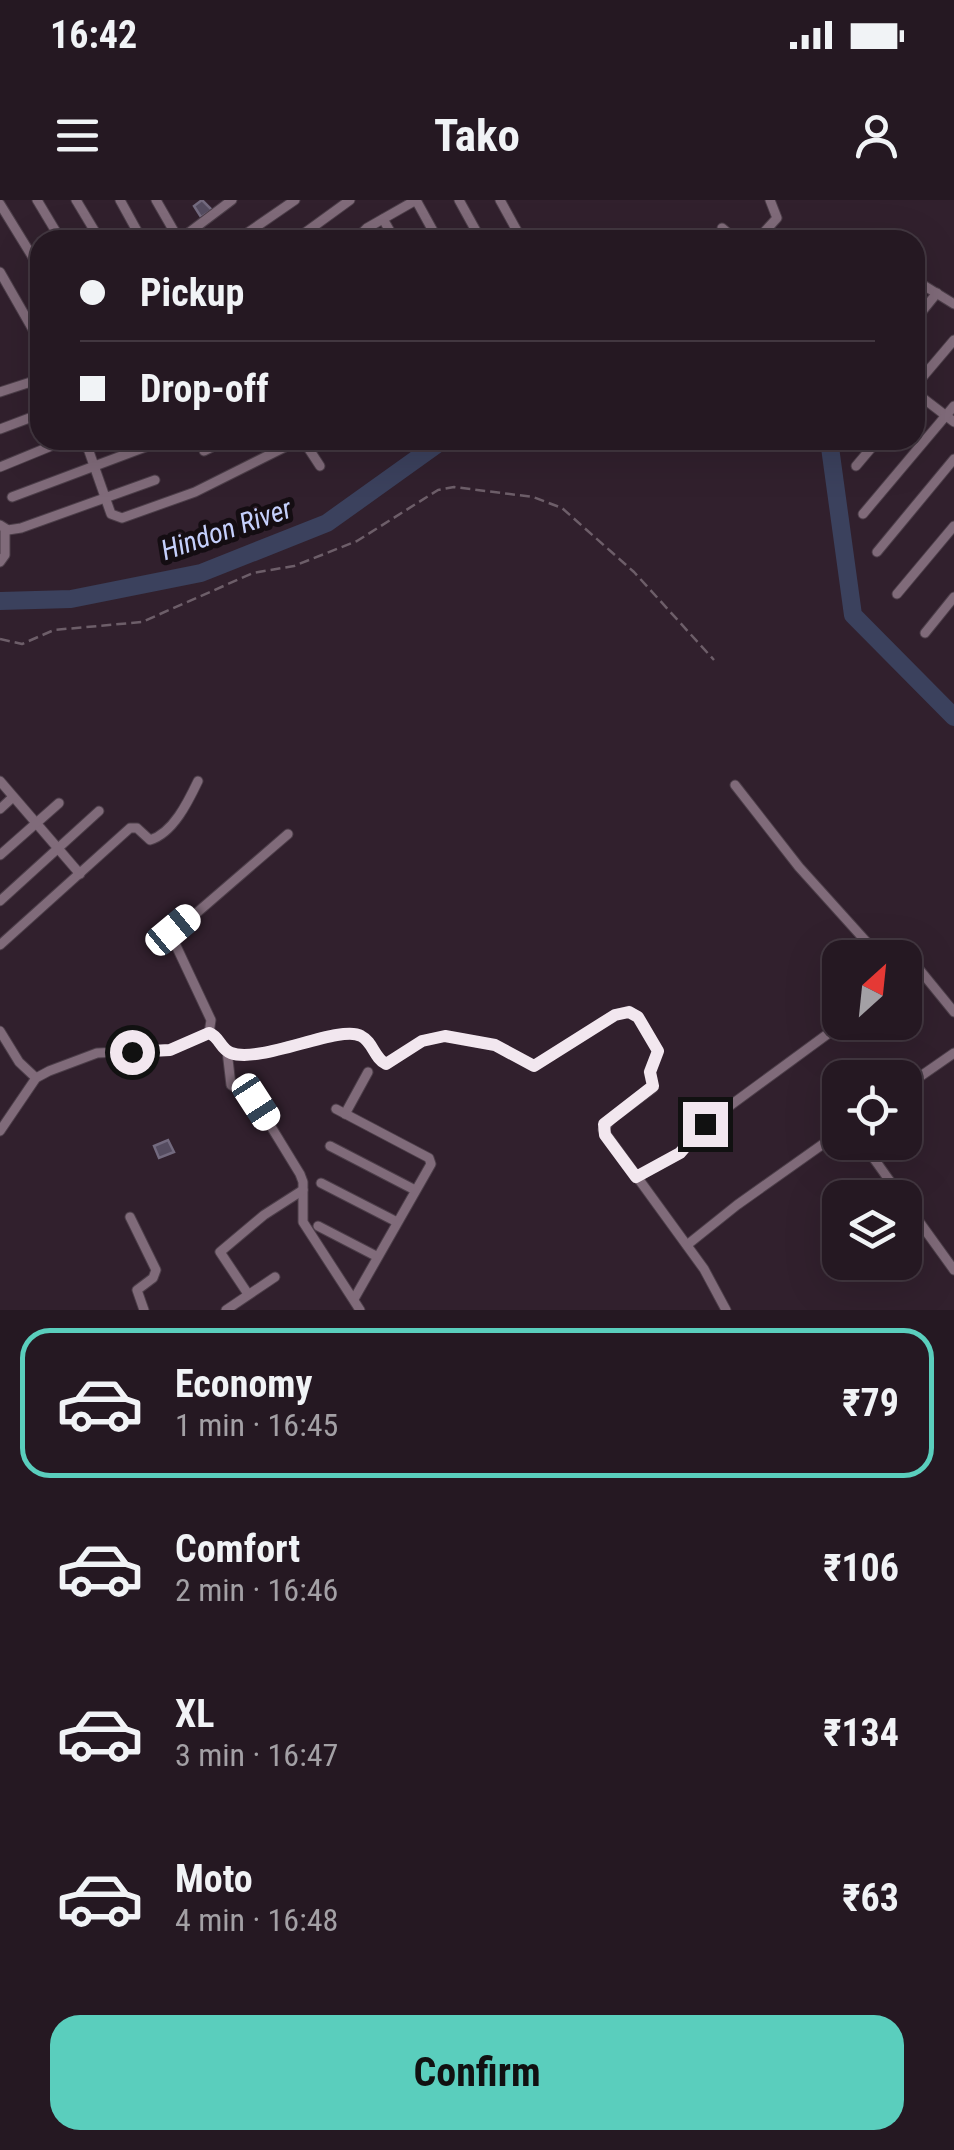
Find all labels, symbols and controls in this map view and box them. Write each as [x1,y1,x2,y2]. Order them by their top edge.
text: 16:42 [50,13,137,57]
icon: menu [50,108,105,163]
icon: person [849,108,904,163]
text: Tako [434,109,520,162]
text: Pickup [140,271,244,315]
text: Drop-off [140,367,269,411]
water label: Hindon River [157,492,296,567]
car [140,899,206,961]
north arrow [822,940,922,1040]
map controls [822,940,922,1280]
route start [110,1030,155,1075]
button: locate [822,1060,922,1160]
car [227,1069,285,1135]
route end [683,1102,728,1147]
button: layers [822,1180,922,1280]
icon: car [55,1358,145,1448]
text: Economy [175,1362,312,1406]
text: ₹79 [843,1381,899,1425]
text: 1 min · 16:45 [175,1406,338,1444]
icon: car [55,1523,145,1613]
text: Comfort [175,1527,300,1571]
text: ₹106 [823,1546,899,1590]
text: 2 min · 16:46 [175,1571,338,1609]
icon: car [55,1688,145,1778]
text: XL [175,1692,214,1736]
text: ₹134 [823,1711,899,1755]
text: 3 min · 16:47 [175,1736,338,1774]
icon: car [55,1853,145,1943]
text: Moto [175,1857,253,1901]
text: ₹63 [843,1876,899,1920]
text: 4 min · 16:48 [175,1901,338,1939]
button: Confirm [50,2015,904,2130]

